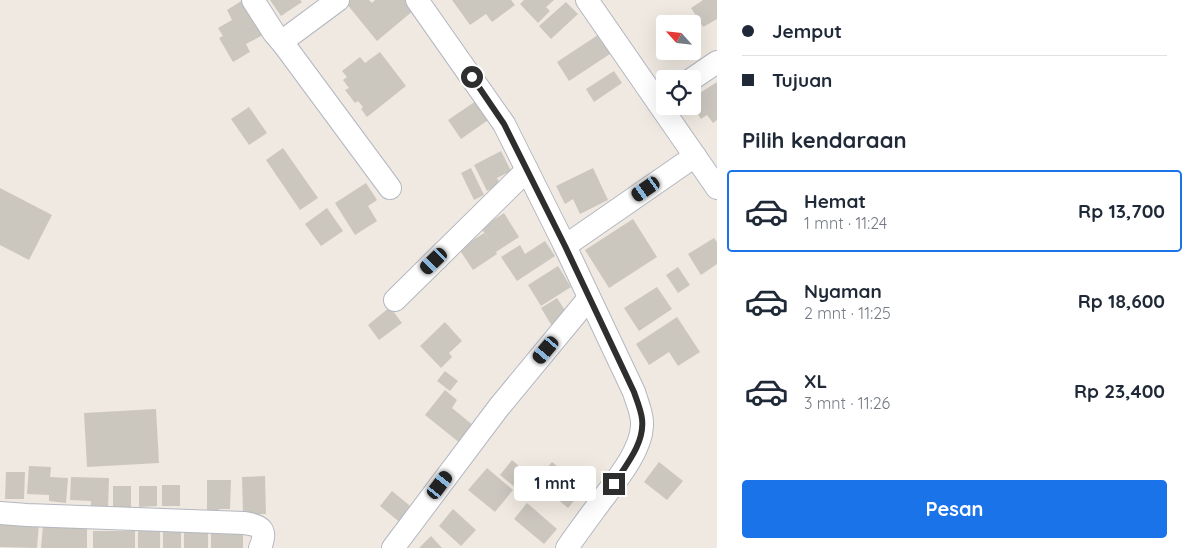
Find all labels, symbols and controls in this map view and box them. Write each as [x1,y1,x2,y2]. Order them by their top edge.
north arrow [656,15,701,60]
map controls [656,15,701,115]
text: Jemput [772,19,842,43]
route start [461,66,483,88]
text: Tujuan [772,68,832,92]
button: locate [656,70,701,115]
text: Pilih kendaraan [742,126,907,154]
car [629,174,662,204]
icon: car [744,189,789,234]
text: Hemat [804,189,866,213]
text: Rp 13,700 [1078,199,1165,223]
text: 1 mnt · 11:24 [804,213,887,233]
car [417,245,450,277]
icon: car [744,279,789,324]
text: Nyaman [804,279,882,303]
text: Rp 18,600 [1078,289,1165,313]
text: 2 mnt · 11:25 [804,303,891,323]
car [530,334,561,366]
icon: car [744,369,789,414]
text: XL [804,369,827,393]
text: Rp 23,400 [1074,379,1165,403]
text: 3 mnt · 11:26 [804,393,890,413]
callout: 1 mnt [514,466,596,502]
car [424,469,455,501]
text: 1 mnt [534,473,576,493]
route end [603,473,625,495]
button: Pesan [742,480,1167,538]

